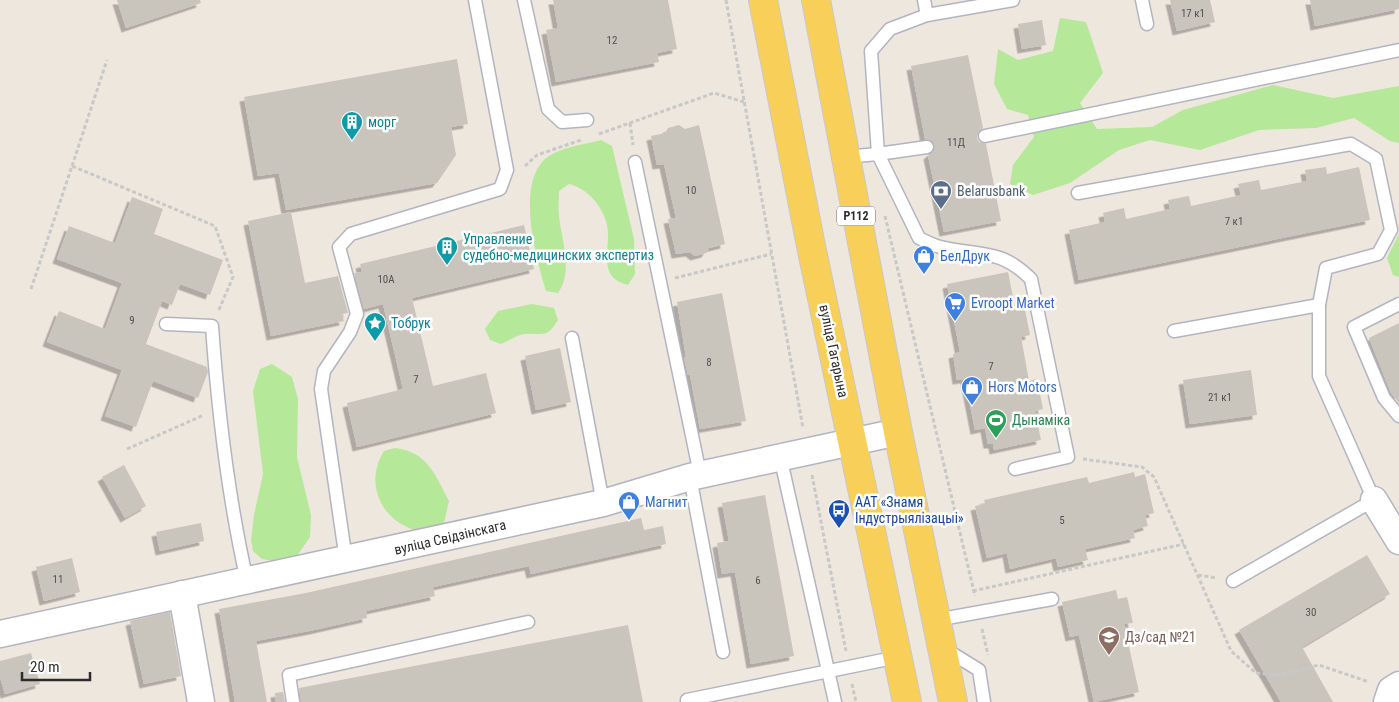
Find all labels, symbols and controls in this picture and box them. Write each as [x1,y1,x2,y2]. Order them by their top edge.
house number: 17 к1 [1181,7,1205,20]
house number: 12 [607,34,617,47]
building icon: морг [340,110,364,141]
place label: морг [368,114,396,130]
house number: 11Д [947,136,965,149]
bank icon: Belarusbank [929,179,953,210]
place label: Belarusbank [957,183,1026,199]
house number: 10 [686,184,696,197]
road number: Р112 [837,207,875,226]
house number: 7 к1 [1225,215,1243,228]
place label: Управление судебно-медицинских экспертиз [463,231,654,263]
building icon: Управление судебно-медицинских экспертиз [435,235,459,266]
shop icon: БелДрук [912,244,936,275]
place label: БелДрук [940,248,990,264]
house number: 10А [377,273,395,286]
supermarket icon: Evroopt Market [943,291,967,322]
place label: Evroopt Market [971,295,1055,311]
street label: вуліца Гагарына [816,303,852,399]
place icon: Тобрук [363,311,387,342]
house number: 9 [129,314,135,327]
place label: Тобрук [391,315,431,331]
house number: 8 [706,356,712,369]
house number: 7 [988,360,994,373]
house number: 7 [413,373,419,386]
shop icon: Hors Motors [960,375,984,406]
place label: Hors Motors [988,379,1057,395]
house number: 21 к1 [1208,391,1232,404]
sports icon: Дынаміка [984,408,1008,439]
place label: Дынаміка [1012,412,1070,428]
shop icon: Магнит [617,490,641,521]
place label: Магнит [645,494,688,510]
place label: ААТ «Знамя Індустрыялізацыі» [855,494,964,526]
bus stop icon: ААТ «Знамя Індустрыялізацыі» [827,498,851,529]
house number: 5 [1059,514,1065,527]
street label: вуліца Свідзінскага [393,516,507,558]
house number: 11 [53,573,63,586]
house number: 6 [755,574,761,587]
house number: 30 [1306,606,1316,619]
school or university icon: Дз/сад №21 [1097,625,1121,656]
place label: Дз/сад №21 [1125,629,1196,645]
scale bar [22,650,90,682]
text: 20 m [30,658,60,676]

